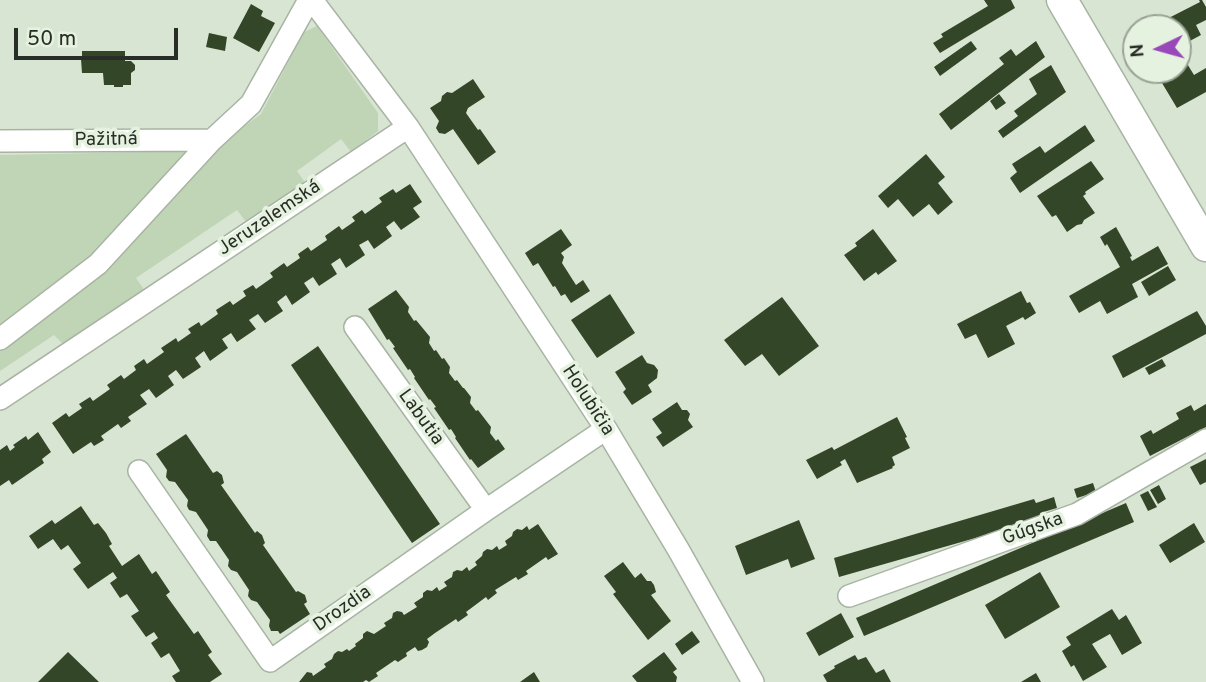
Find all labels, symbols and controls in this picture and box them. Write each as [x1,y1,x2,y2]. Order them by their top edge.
scale bar [18,14,182,58]
north arrow [1122,14,1192,84]
text: 50 m [27,26,76,53]
text: N [1126,43,1151,59]
street label: Pažitná [74,129,138,153]
street label: Jeruzalemská [214,176,326,262]
street label: Holubičia [556,361,618,441]
street label: Labutia [392,386,448,450]
street label: Gúgska [1000,509,1066,551]
street label: Drozdia [310,582,376,638]

